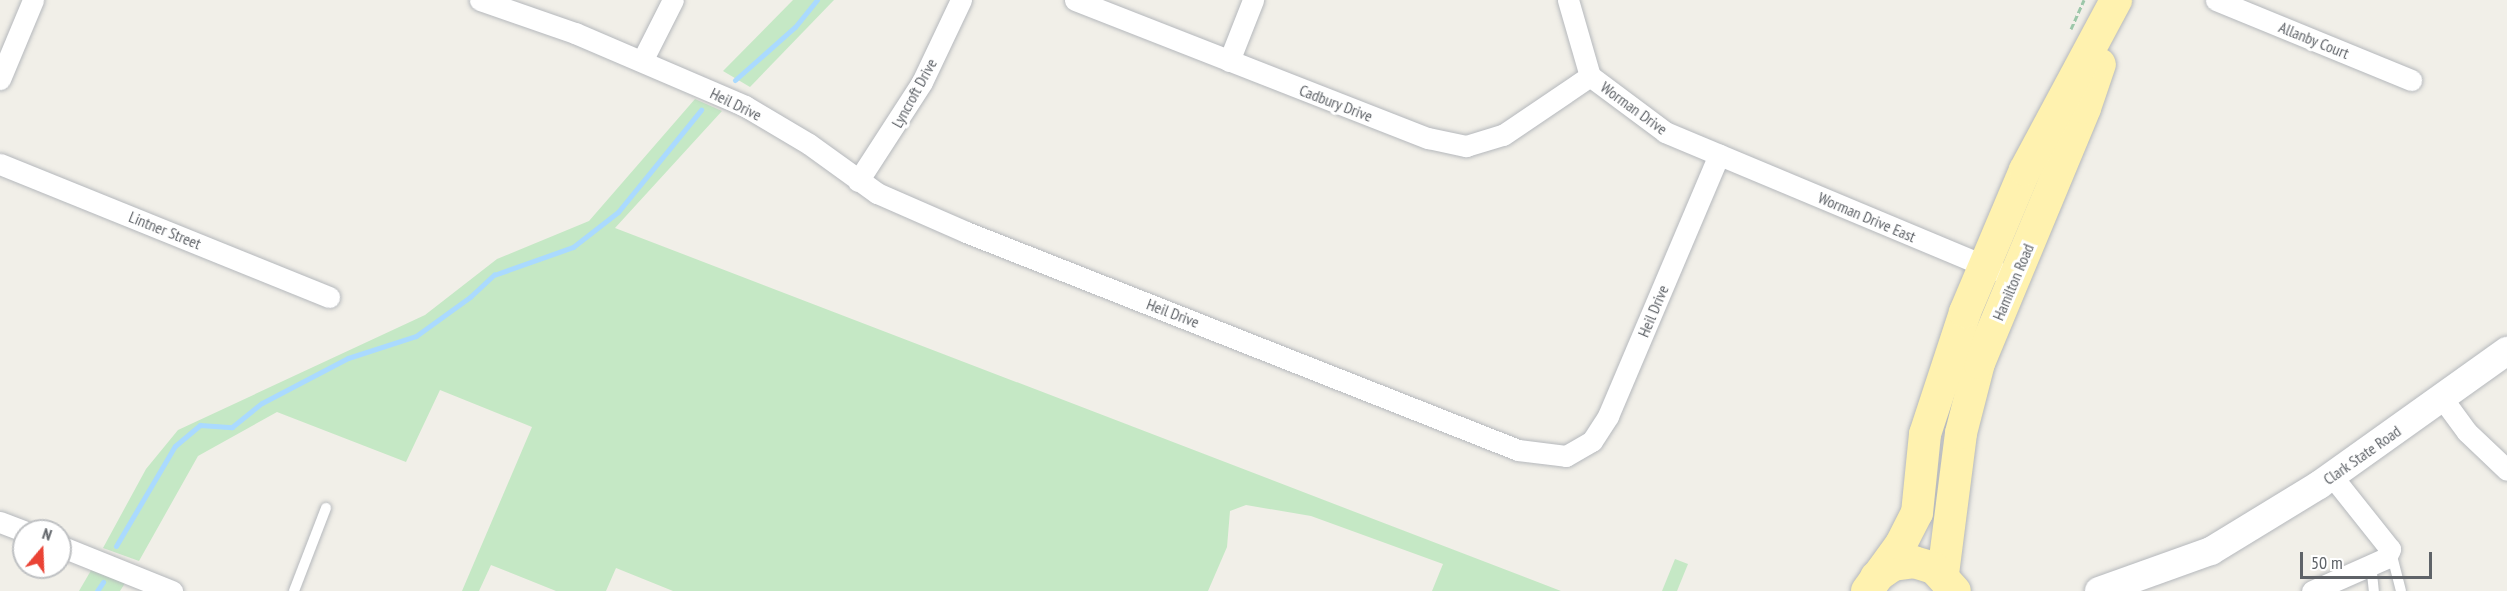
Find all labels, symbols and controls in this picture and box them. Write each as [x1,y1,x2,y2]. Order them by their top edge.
street label: Allanby Court [2276,17,2352,63]
street label: Lyncroft Drive [887,55,941,131]
street label: Worman Drive [1597,77,1671,139]
street label: Cadbury Drive [1297,80,1375,126]
street label: Heil Drive [707,83,765,125]
street label: Worman Drive East [1815,188,1919,246]
street label: Lintner Street [126,207,204,253]
street label: Hamilton Road [1988,241,2038,323]
street label: Heil Drive [1633,282,1673,340]
street label: Heil Drive [1144,294,1202,332]
street label: Clark State Road [2319,421,2405,489]
north arrow [12,519,72,579]
text: N [40,523,55,545]
scale bar [2303,540,2435,578]
text: 50 m [2311,551,2343,574]

